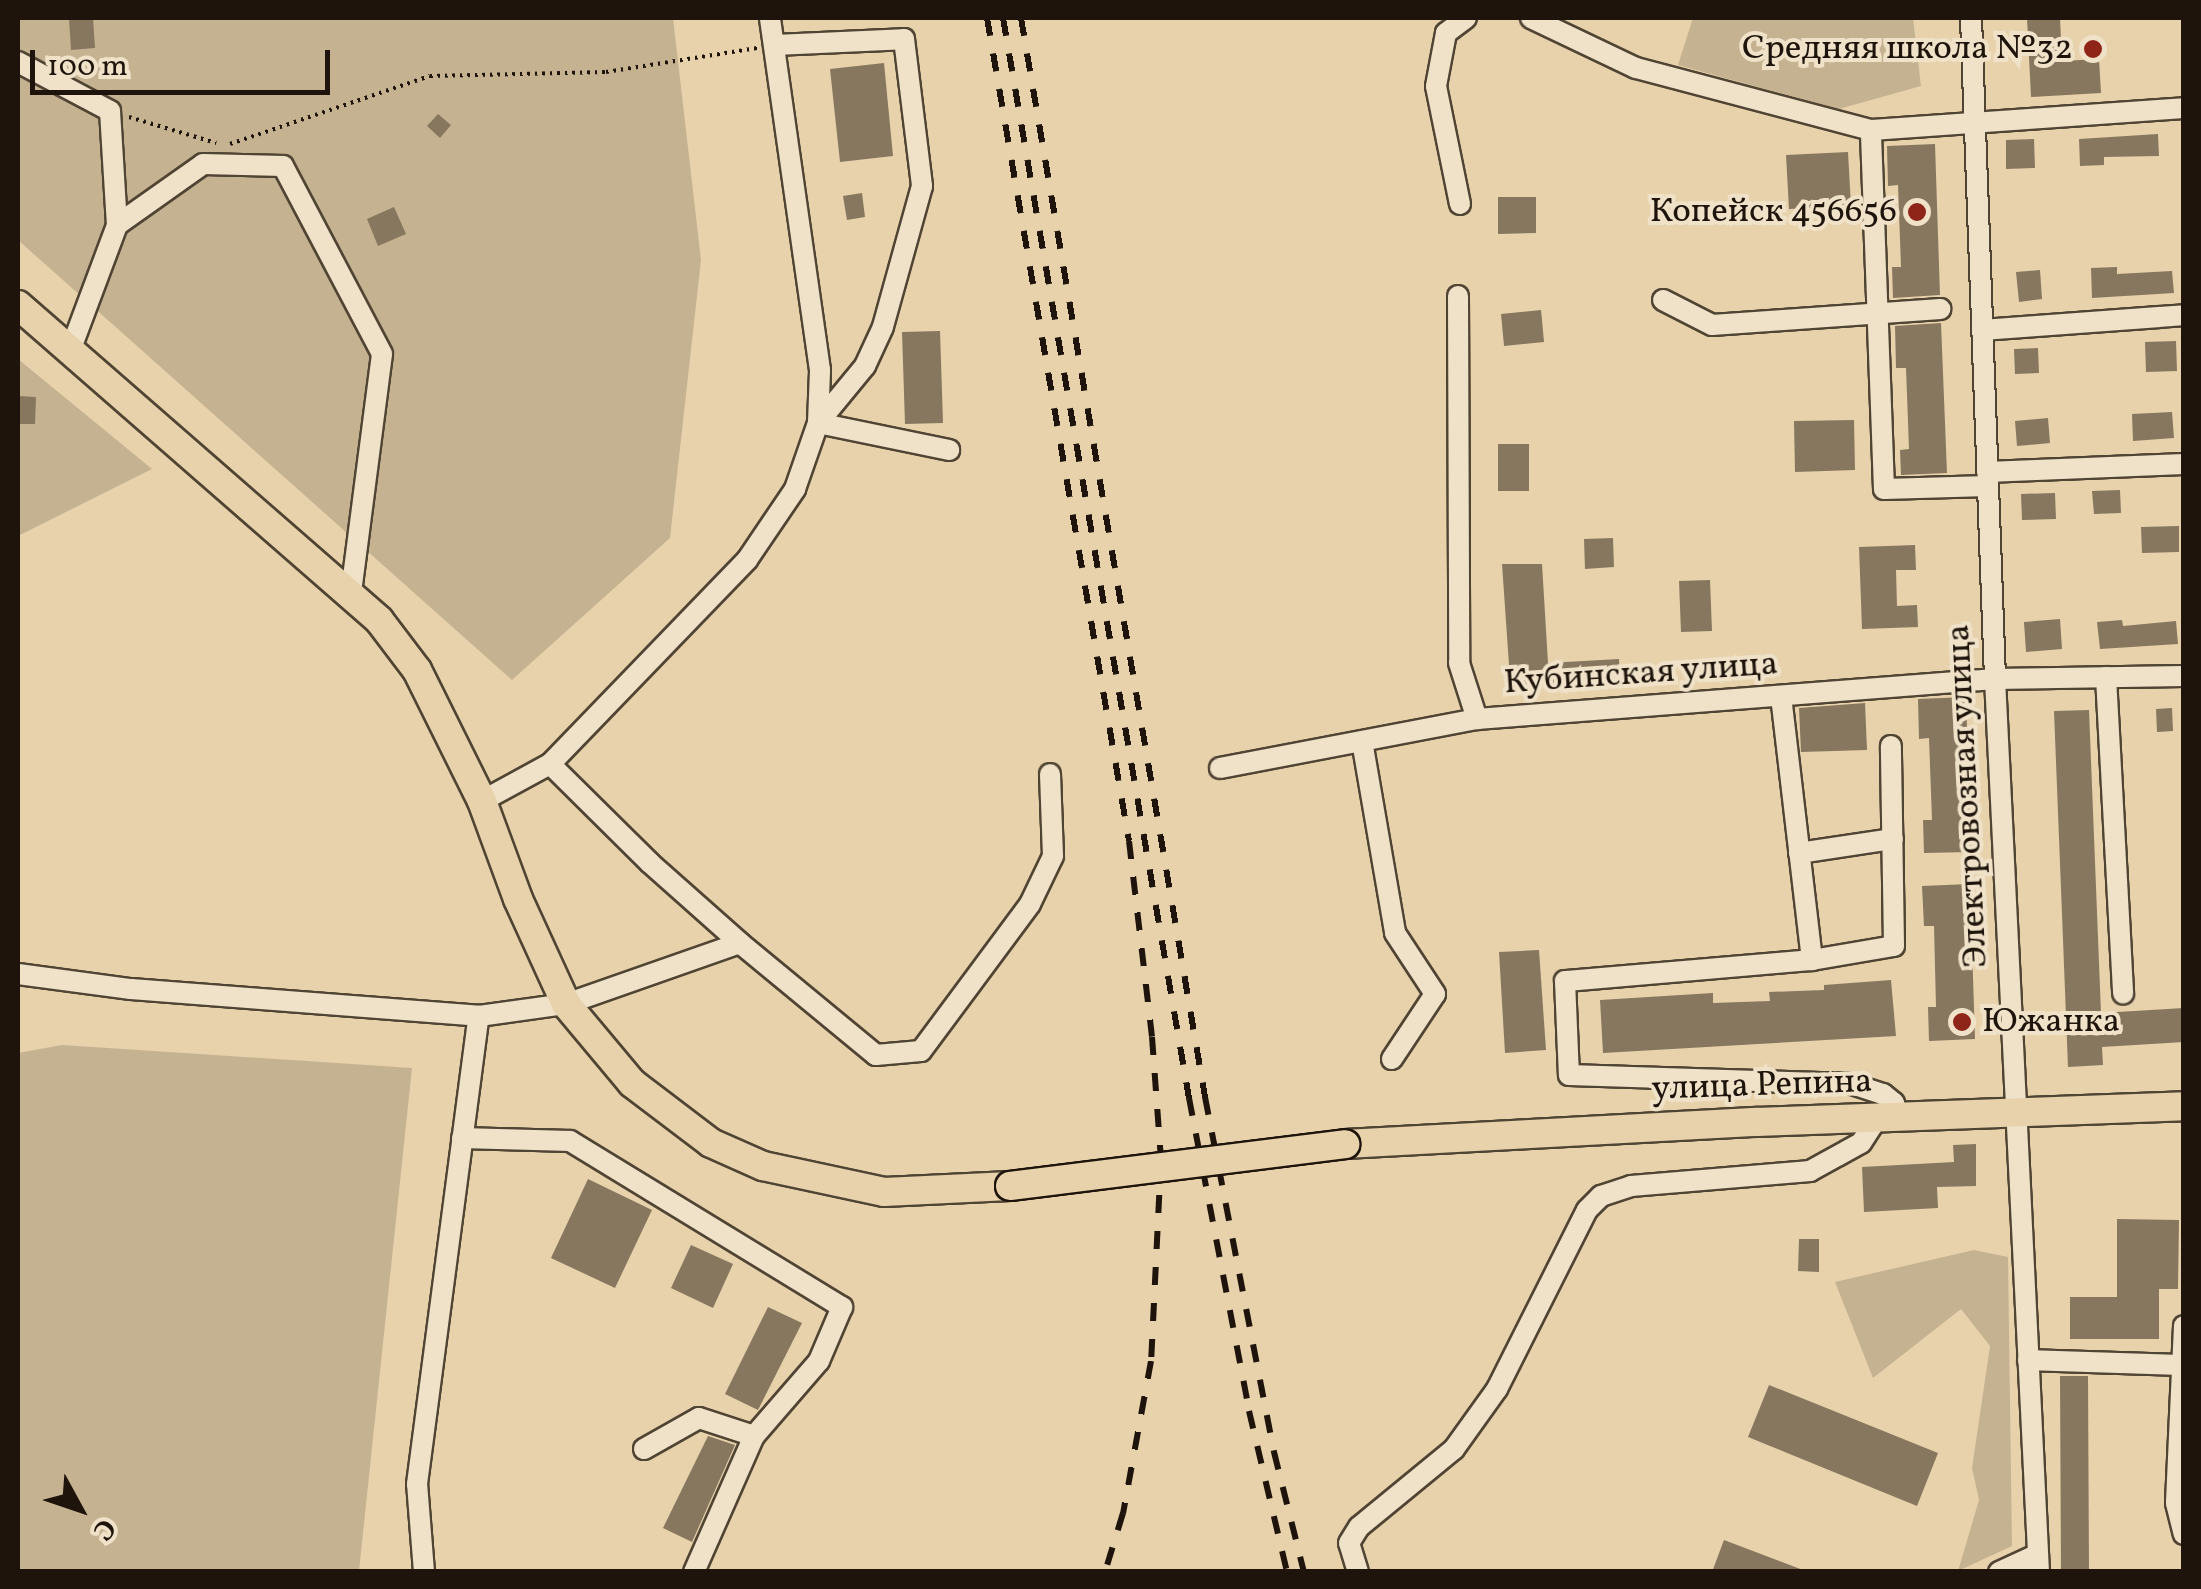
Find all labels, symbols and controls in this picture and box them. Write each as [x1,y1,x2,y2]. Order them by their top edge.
place label: Средняя школа №32 [1742,28,2073,70]
scale bar [35,30,335,92]
marker: Средняя школа №32 [2082,38,2104,60]
text: 100 m [47,46,128,88]
place label: Копейск 456656 [1650,191,1897,233]
marker: Копейск 456656 [1906,201,1928,223]
street label: Электровозная улица [1938,623,1998,969]
street label: Кубинская улица [1502,643,1780,705]
place label: Южанка [1982,1001,2120,1043]
marker: Южанка [1951,1011,1973,1033]
street label: улица Репина [1651,1061,1873,1111]
north arrow [30,1459,130,1559]
text: С [83,1509,124,1548]

